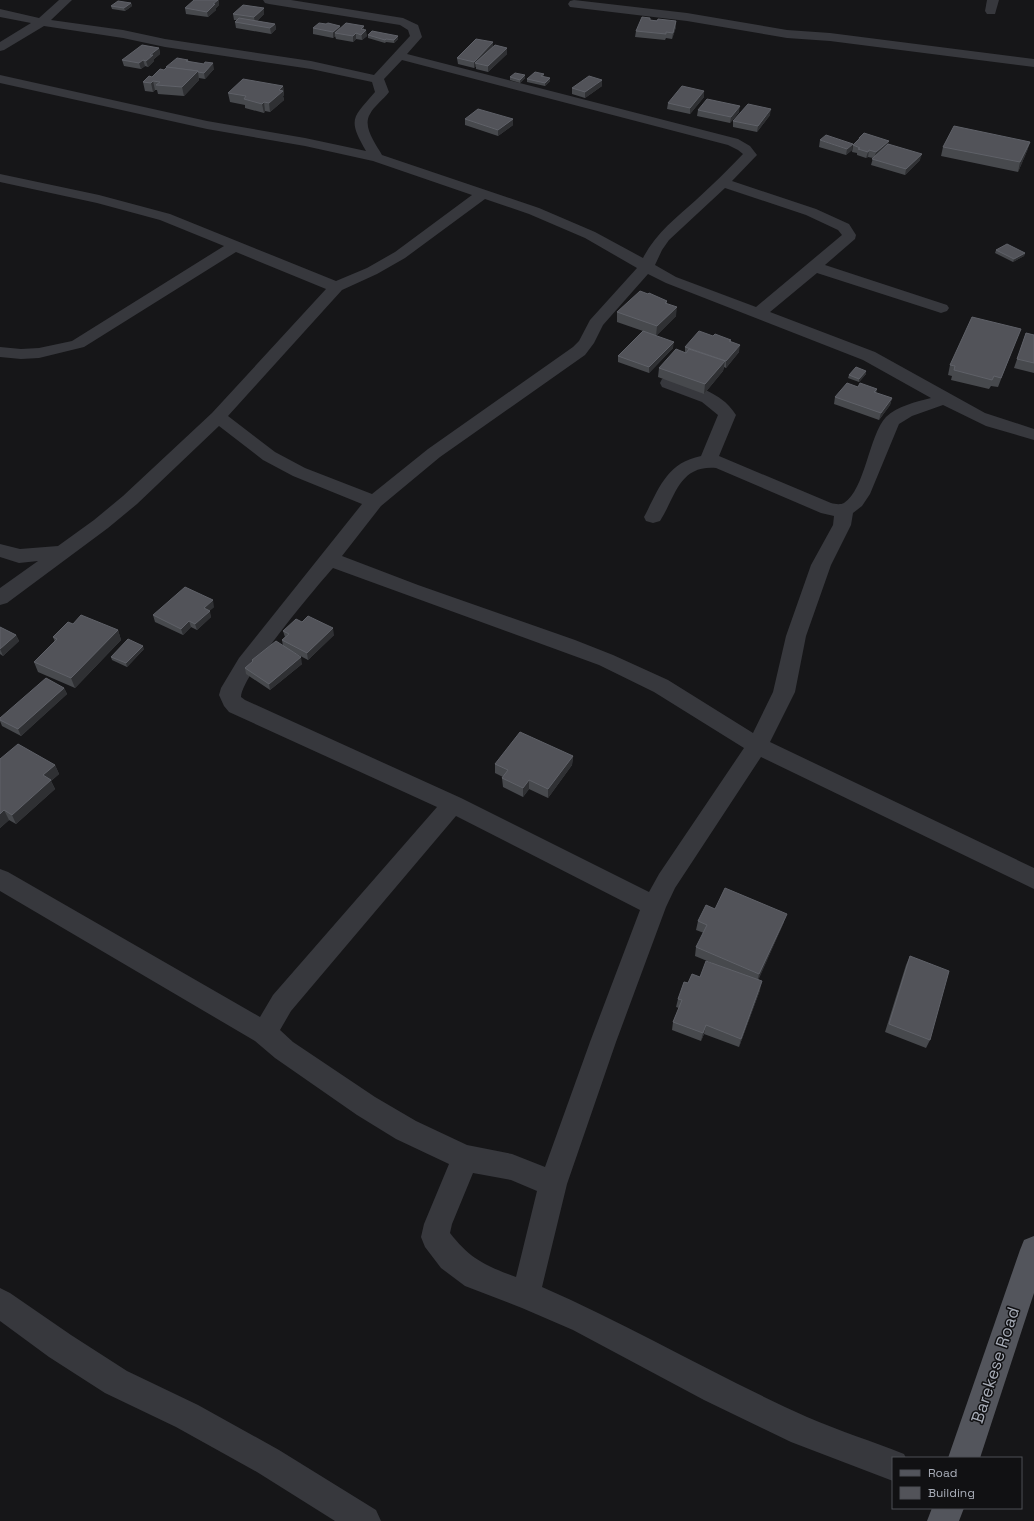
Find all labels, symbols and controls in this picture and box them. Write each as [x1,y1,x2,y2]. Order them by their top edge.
street label: Barekese Road [966,1304,1024,1426]
legend [892,1457,1022,1509]
text: Road [928,1465,957,1481]
text: Building [928,1485,975,1501]

